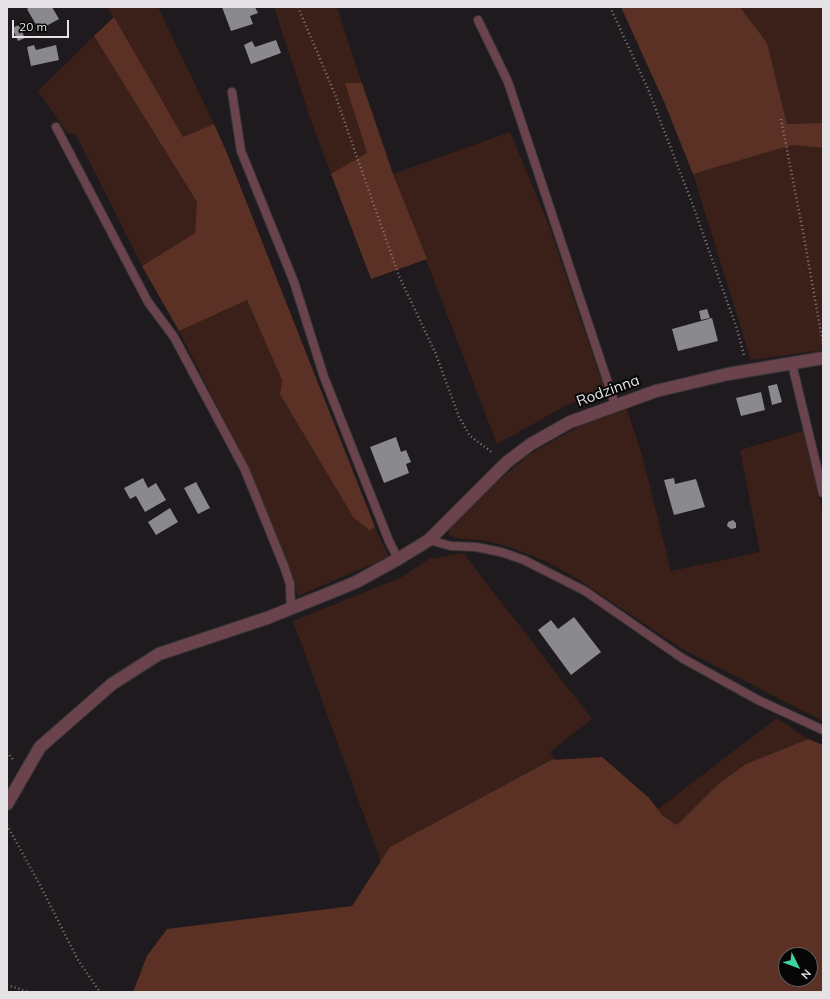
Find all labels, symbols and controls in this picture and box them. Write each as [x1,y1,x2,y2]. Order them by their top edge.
scale bar [14,12,71,38]
text: 20 m [19,19,47,34]
street label: Rodzinna [574,371,642,411]
north arrow [778,947,818,987]
text: N [798,967,814,982]

